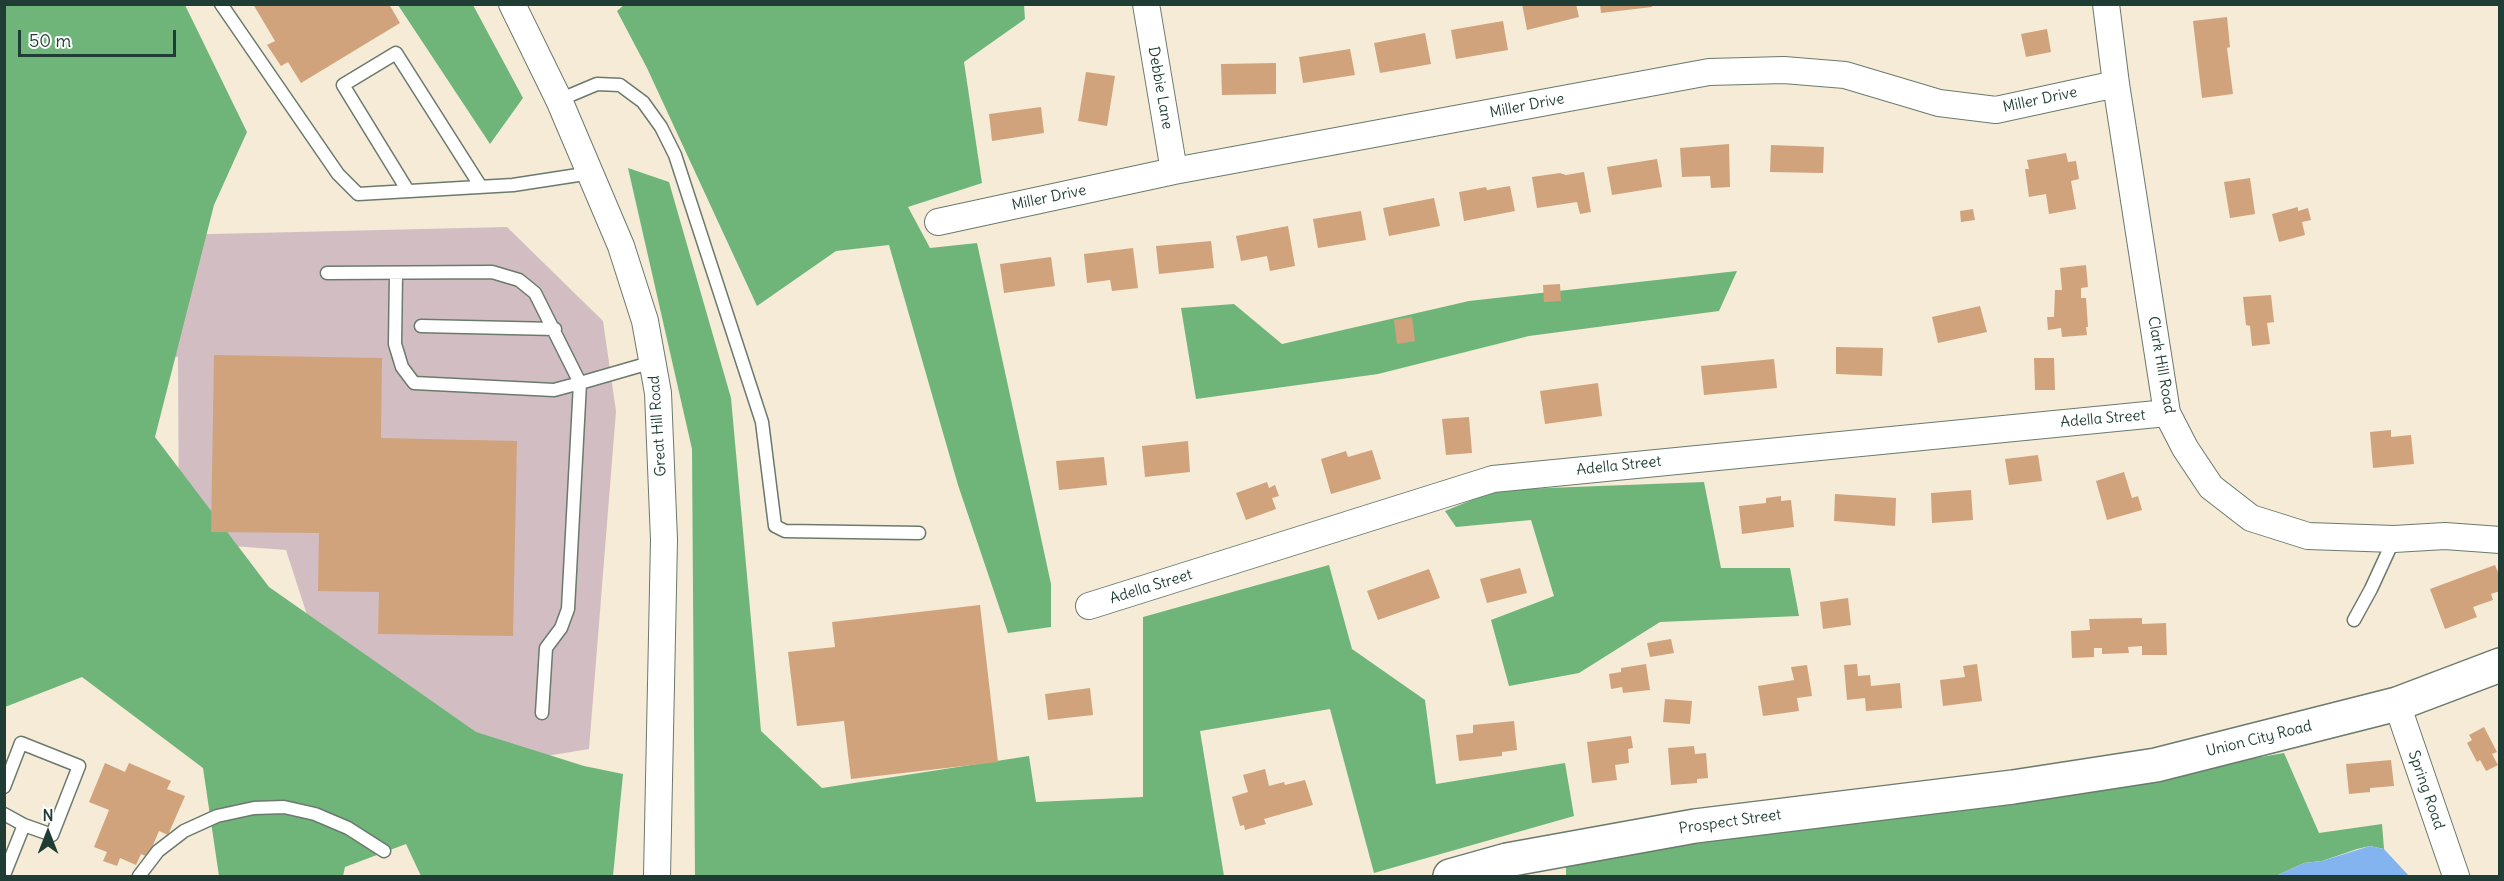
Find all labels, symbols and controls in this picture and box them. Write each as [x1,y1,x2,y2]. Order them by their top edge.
scale bar [21,18,178,56]
text: 50 m [29,29,71,52]
street label: Debbie Lane [1144,45,1176,131]
street label: Miller Drive [2001,83,2079,117]
street label: Miller Drive [1488,90,1566,122]
street label: Miller Drive [1010,181,1088,215]
street label: Clark Hill Road [2144,315,2178,415]
street label: Great Hill Road [645,375,671,477]
street label: Adella Street [2060,406,2146,432]
street label: Adella Street [1576,453,1662,479]
street label: Adella Street [1108,566,1194,608]
street label: Union City Road [2204,717,2314,761]
street label: Spring Road [2404,748,2448,832]
north arrow [18,803,78,863]
text: N [42,805,54,825]
street label: Prospect Street [1678,806,1782,838]

